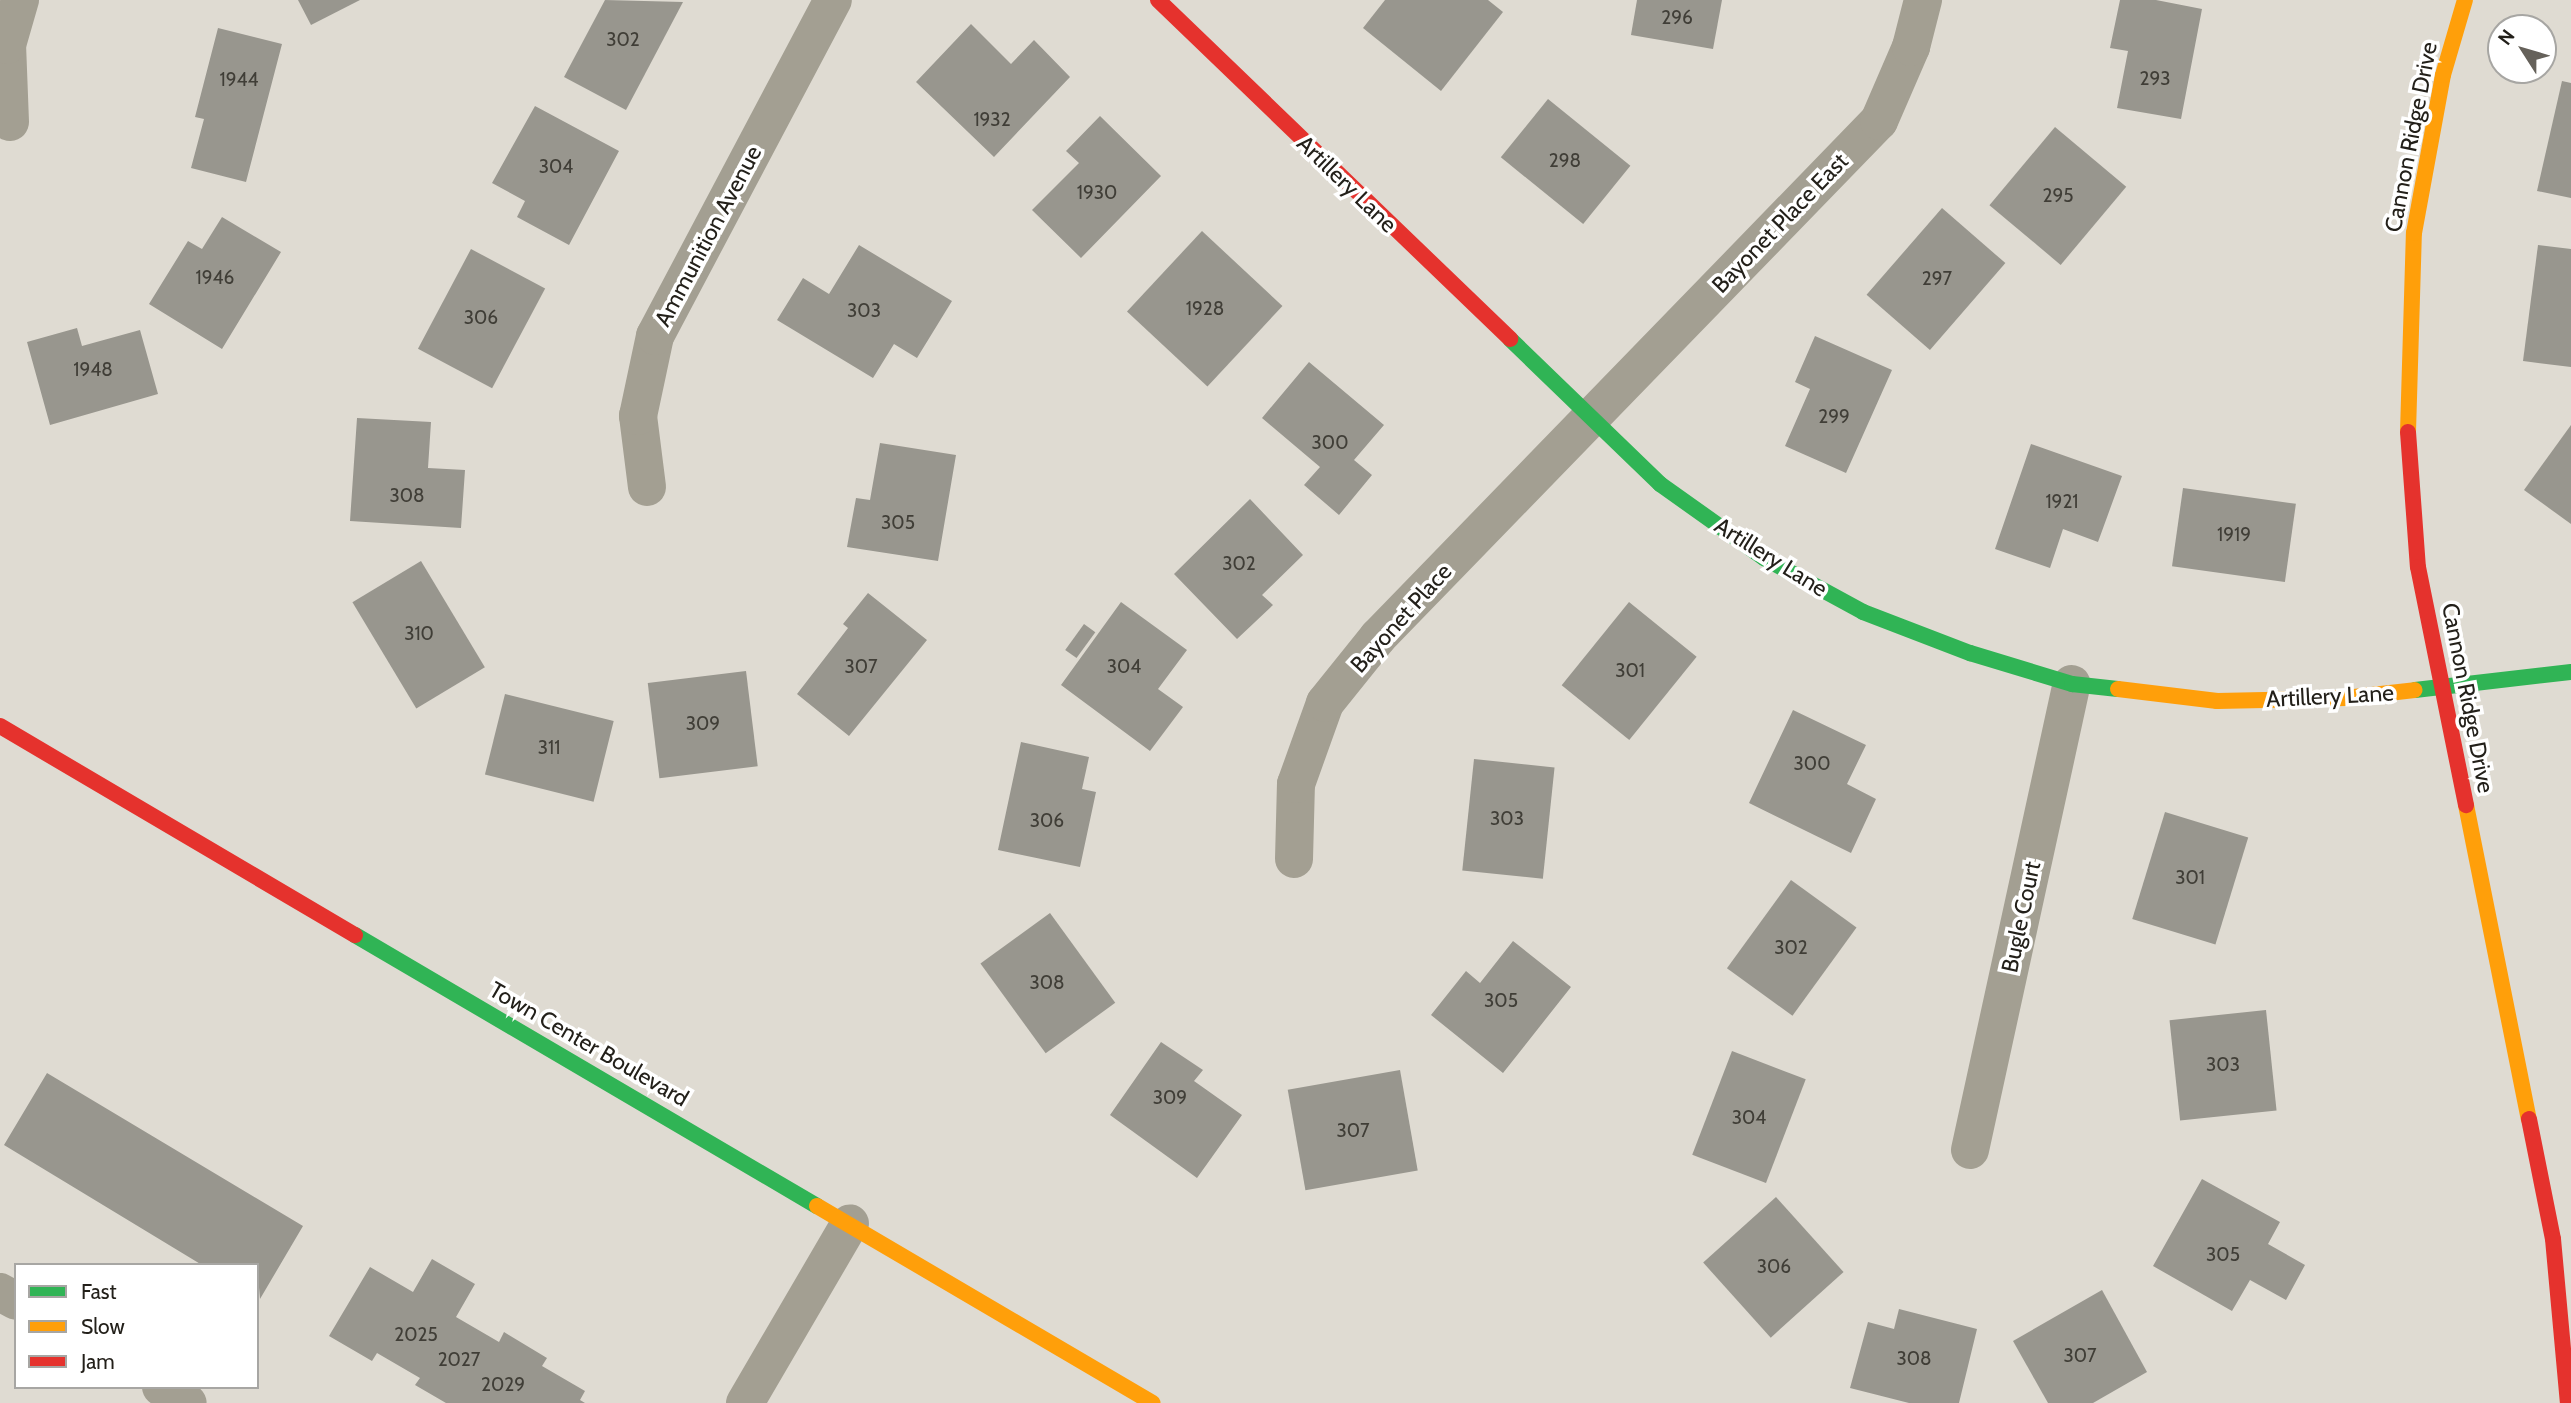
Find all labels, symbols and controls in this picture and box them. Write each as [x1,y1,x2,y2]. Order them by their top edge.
house number: 296 [1661,7,1693,29]
north arrow [2487,14,2557,84]
text: N [2493,25,2520,50]
house number: 302 [606,29,640,51]
street label: Cannon Ridge Drive [2379,40,2443,234]
house number: 293 [2139,68,2171,90]
house number: 1944 [220,69,258,91]
house number: 1932 [973,109,1011,131]
street label: Artillery Lane [1291,130,1403,238]
street label: Ammunition Avenue [649,141,767,331]
street label: Bayonet Place East [1706,147,1854,299]
house number: 298 [1549,150,1581,172]
house number: 304 [539,156,573,178]
house number: 1930 [1077,182,1117,204]
house number: 295 [2042,185,2074,207]
house number: 1946 [196,267,234,289]
house number: 297 [1922,268,1952,290]
house number: 1928 [1186,298,1224,320]
house number: 303 [847,300,881,322]
house number: 306 [464,307,498,329]
house number: 1948 [73,359,113,381]
house number: 299 [1818,406,1850,428]
house number: 300 [1312,432,1348,454]
house number: 308 [389,485,425,507]
house number: 1921 [2045,491,2079,513]
street label: Artillery Lane [1709,511,1833,603]
house number: 305 [881,512,915,534]
house number: 1919 [2217,524,2251,546]
house number: 302 [1222,553,1256,575]
street label: Bayonet Place [1345,558,1457,678]
street label: Cannon Ridge Drive [2436,601,2500,795]
house number: 310 [404,623,434,645]
house number: 307 [845,656,877,678]
house number: 304 [1107,656,1141,678]
house number: 301 [1615,660,1645,682]
street label: Artillery Lane [2265,679,2395,713]
house number: 309 [686,713,720,735]
house number: 311 [538,737,560,759]
house number: 300 [1794,753,1830,775]
house number: 303 [1490,808,1524,830]
house number: 306 [1030,810,1064,832]
street label: Bugle Court [1996,859,2046,975]
house number: 301 [2175,867,2205,889]
house number: 302 [1774,937,1808,959]
house number: 308 [1029,972,1065,994]
street label: Town Center Boulevard [485,976,693,1112]
house number: 305 [1484,990,1518,1012]
house number: 303 [2206,1054,2240,1076]
house number: 309 [1153,1087,1187,1109]
house number: 304 [1732,1107,1766,1129]
house number: 307 [1337,1120,1369,1142]
house number: 305 [2206,1244,2240,1266]
house number: 306 [1757,1256,1791,1278]
legend [14,1263,259,1389]
text: Fast [81,1279,117,1304]
text: Slow [81,1314,125,1339]
house number: 2025 [394,1324,438,1346]
house number: 307 [2064,1345,2096,1367]
house number: 308 [1896,1348,1932,1370]
text: Jam [81,1349,115,1374]
house number: 2027 [438,1349,480,1371]
house number: 2029 [481,1374,525,1396]

